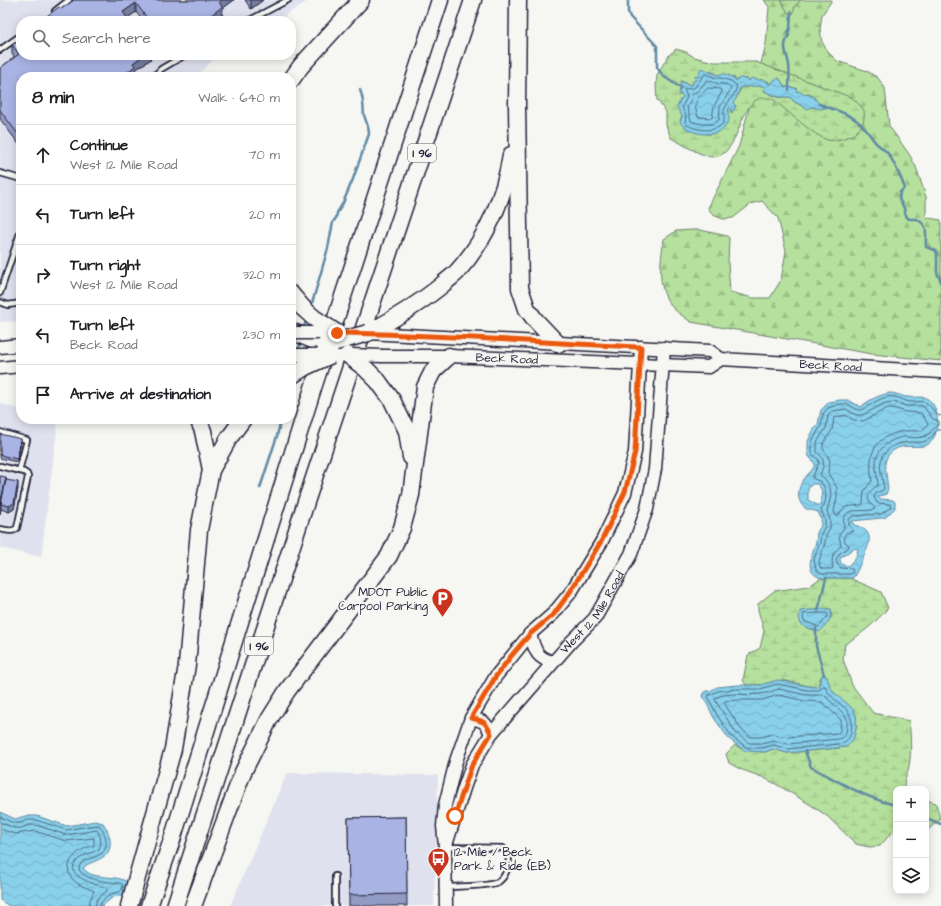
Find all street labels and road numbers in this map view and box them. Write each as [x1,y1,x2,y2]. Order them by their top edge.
road number: I 96 [408,144,436,162]
street label: Beck Road [475,349,538,368]
street label: Beck Road [799,355,862,376]
street label: West 12 Mile Road [556,568,628,657]
road number: I 96 [245,637,273,655]

